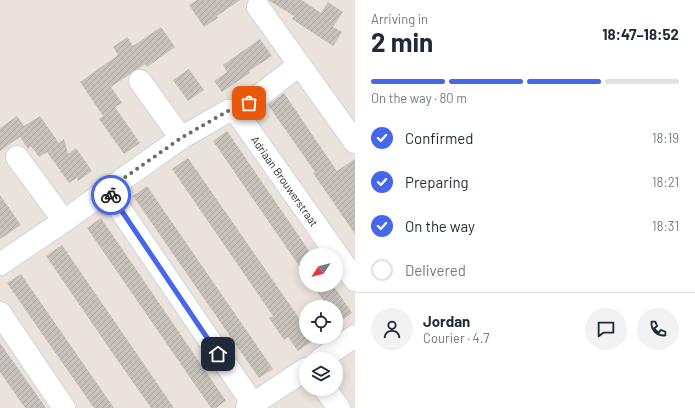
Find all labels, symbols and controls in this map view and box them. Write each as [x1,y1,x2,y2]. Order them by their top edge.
text: Arriving in [371,11,428,27]
text: 18:47–18:52 [602,25,679,43]
text: 2 min [371,26,433,57]
pin [232,86,266,120]
text: On the way · 80 m [371,90,467,106]
icon: bag [238,92,260,114]
icon: check [371,127,393,149]
text: Confirmed [405,129,473,147]
text: 18:19 [652,130,679,146]
street label: Adriaan Brouwerstraat [249,133,321,229]
icon: check [371,171,393,193]
text: Preparing [405,173,469,191]
text: 18:21 [652,174,679,190]
courier [91,175,131,215]
icon: bike [100,184,122,206]
icon: check [371,215,393,237]
text: On the way [405,217,475,235]
text: 18:31 [652,218,679,234]
north arrow [299,248,343,292]
map controls [299,248,343,396]
text: Delivered [405,261,466,279]
button: locate [299,300,343,344]
button: person [371,308,413,350]
button: chat [585,308,627,350]
button: phone [637,308,679,350]
text: Jordan [423,312,470,330]
text: Courier · 4.7 [423,330,490,346]
pin [201,337,235,371]
icon: home [207,343,229,365]
button: layers [299,352,343,396]

